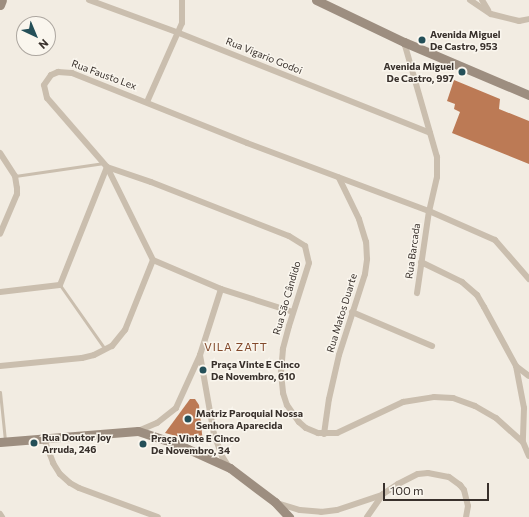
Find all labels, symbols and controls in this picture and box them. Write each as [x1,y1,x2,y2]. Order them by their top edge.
north arrow [16,16,56,56]
place label: Avenida Miguel De Castro, 953 [430,28,500,52]
street label: Rua Vigario Godoi [224,35,304,77]
marker: Avenida Miguel De Castro, 953 [417,35,427,45]
text: N [37,37,51,52]
street label: Rua Fausto Lex [70,58,138,92]
place label: Avenida Miguel De Castro, 997 [384,60,454,84]
marker: Avenida Miguel De Castro, 997 [457,67,467,77]
street label: Rua Barcada [403,222,423,280]
street label: Rua São Cândido [271,260,303,336]
street label: Rua Matos Duarte [324,272,360,354]
district label: VILA ZATT [204,340,268,354]
place label: Praça Vinte E Cinco De Novembro, 610 [211,358,300,382]
marker: Praça Vinte E Cinco De Novembro, 610 [198,365,208,375]
place label: Matriz Paroquial Nossa Senhora Aparecida [196,407,303,430]
marker: Matriz Paroquial Nossa Senhora Aparecida [183,414,193,424]
place label: Rua Doutor Joy Arruda, 246 [42,431,111,454]
place label: Praça Vinte E Cinco De Novembro, 34 [151,432,240,456]
marker: Rua Doutor Joy Arruda, 246 [29,438,39,448]
marker: Praça Vinte E Cinco De Novembro, 34 [138,439,148,449]
scale bar [385,475,491,501]
text: 100 m [390,483,424,497]

